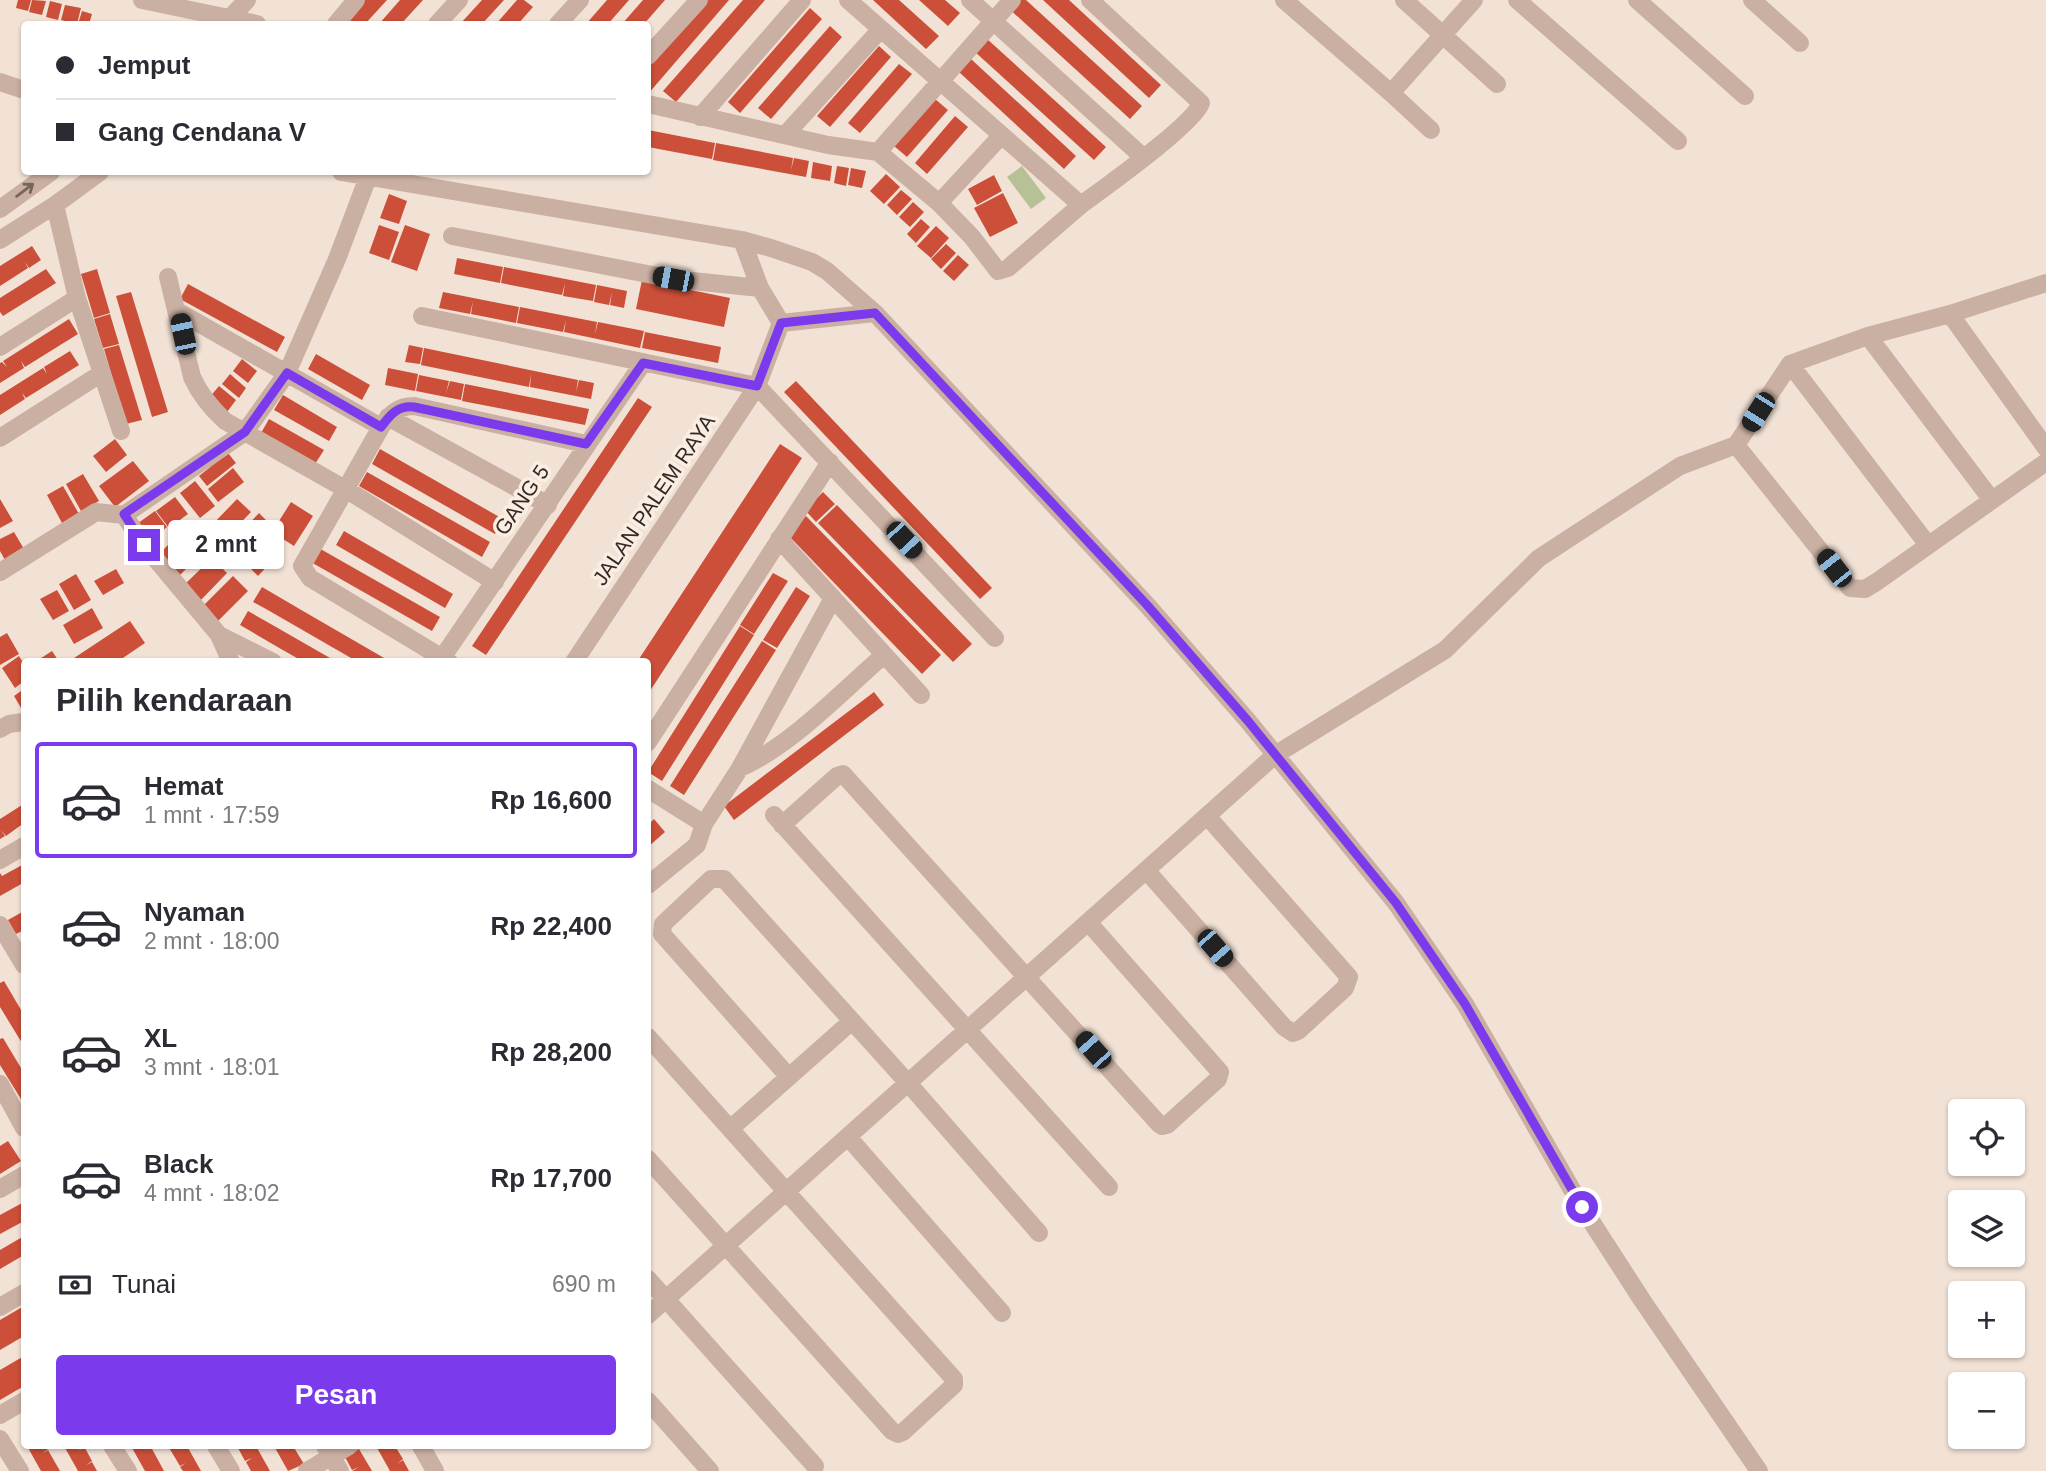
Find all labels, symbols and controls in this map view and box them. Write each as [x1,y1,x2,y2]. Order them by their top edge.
text: Jemput [98,50,190,80]
text: Gang Cendana V [98,117,306,147]
one-way arrow [16,183,34,198]
car [651,265,696,293]
car [169,311,198,357]
car [1738,389,1779,435]
street label: JALAN PALEM RAYA [588,410,719,589]
street label: GANG 5 [490,460,553,539]
car [882,517,927,563]
callout: 2 mnt [168,520,284,570]
route end [128,529,160,561]
text: 2 mnt [195,531,257,557]
car [1813,545,1856,591]
text: Pilih kendaraan [56,682,293,718]
icon: car [60,769,123,832]
text: Hemat [144,771,223,801]
text: Rp 16,600 [491,785,612,815]
text: 1 mnt · 17:59 [144,802,280,828]
icon: car [60,895,123,958]
text: Nyaman [144,897,245,927]
text: Rp 22,400 [491,911,612,941]
car [1194,925,1237,971]
text: 2 mnt · 18:00 [144,928,280,954]
icon: car [60,1021,123,1084]
text: XL [144,1023,177,1053]
car [1072,1027,1115,1073]
text: Rp 28,200 [491,1037,612,1067]
text: 3 mnt · 18:01 [144,1054,280,1080]
map controls [1948,1099,2025,1449]
button: locate [1948,1099,2025,1176]
icon: car [60,1147,123,1210]
text: Black [144,1149,213,1179]
text: Rp 17,700 [491,1163,612,1193]
text: 4 mnt · 18:02 [144,1180,280,1206]
button: layers [1948,1190,2025,1267]
route start [1566,1191,1598,1223]
icon: cash [56,1266,94,1304]
text: Tunai [112,1269,176,1299]
text: 690 m [552,1271,616,1297]
button: + [1948,1281,2025,1358]
button: Pesan [56,1355,616,1435]
button: − [1948,1372,2025,1449]

